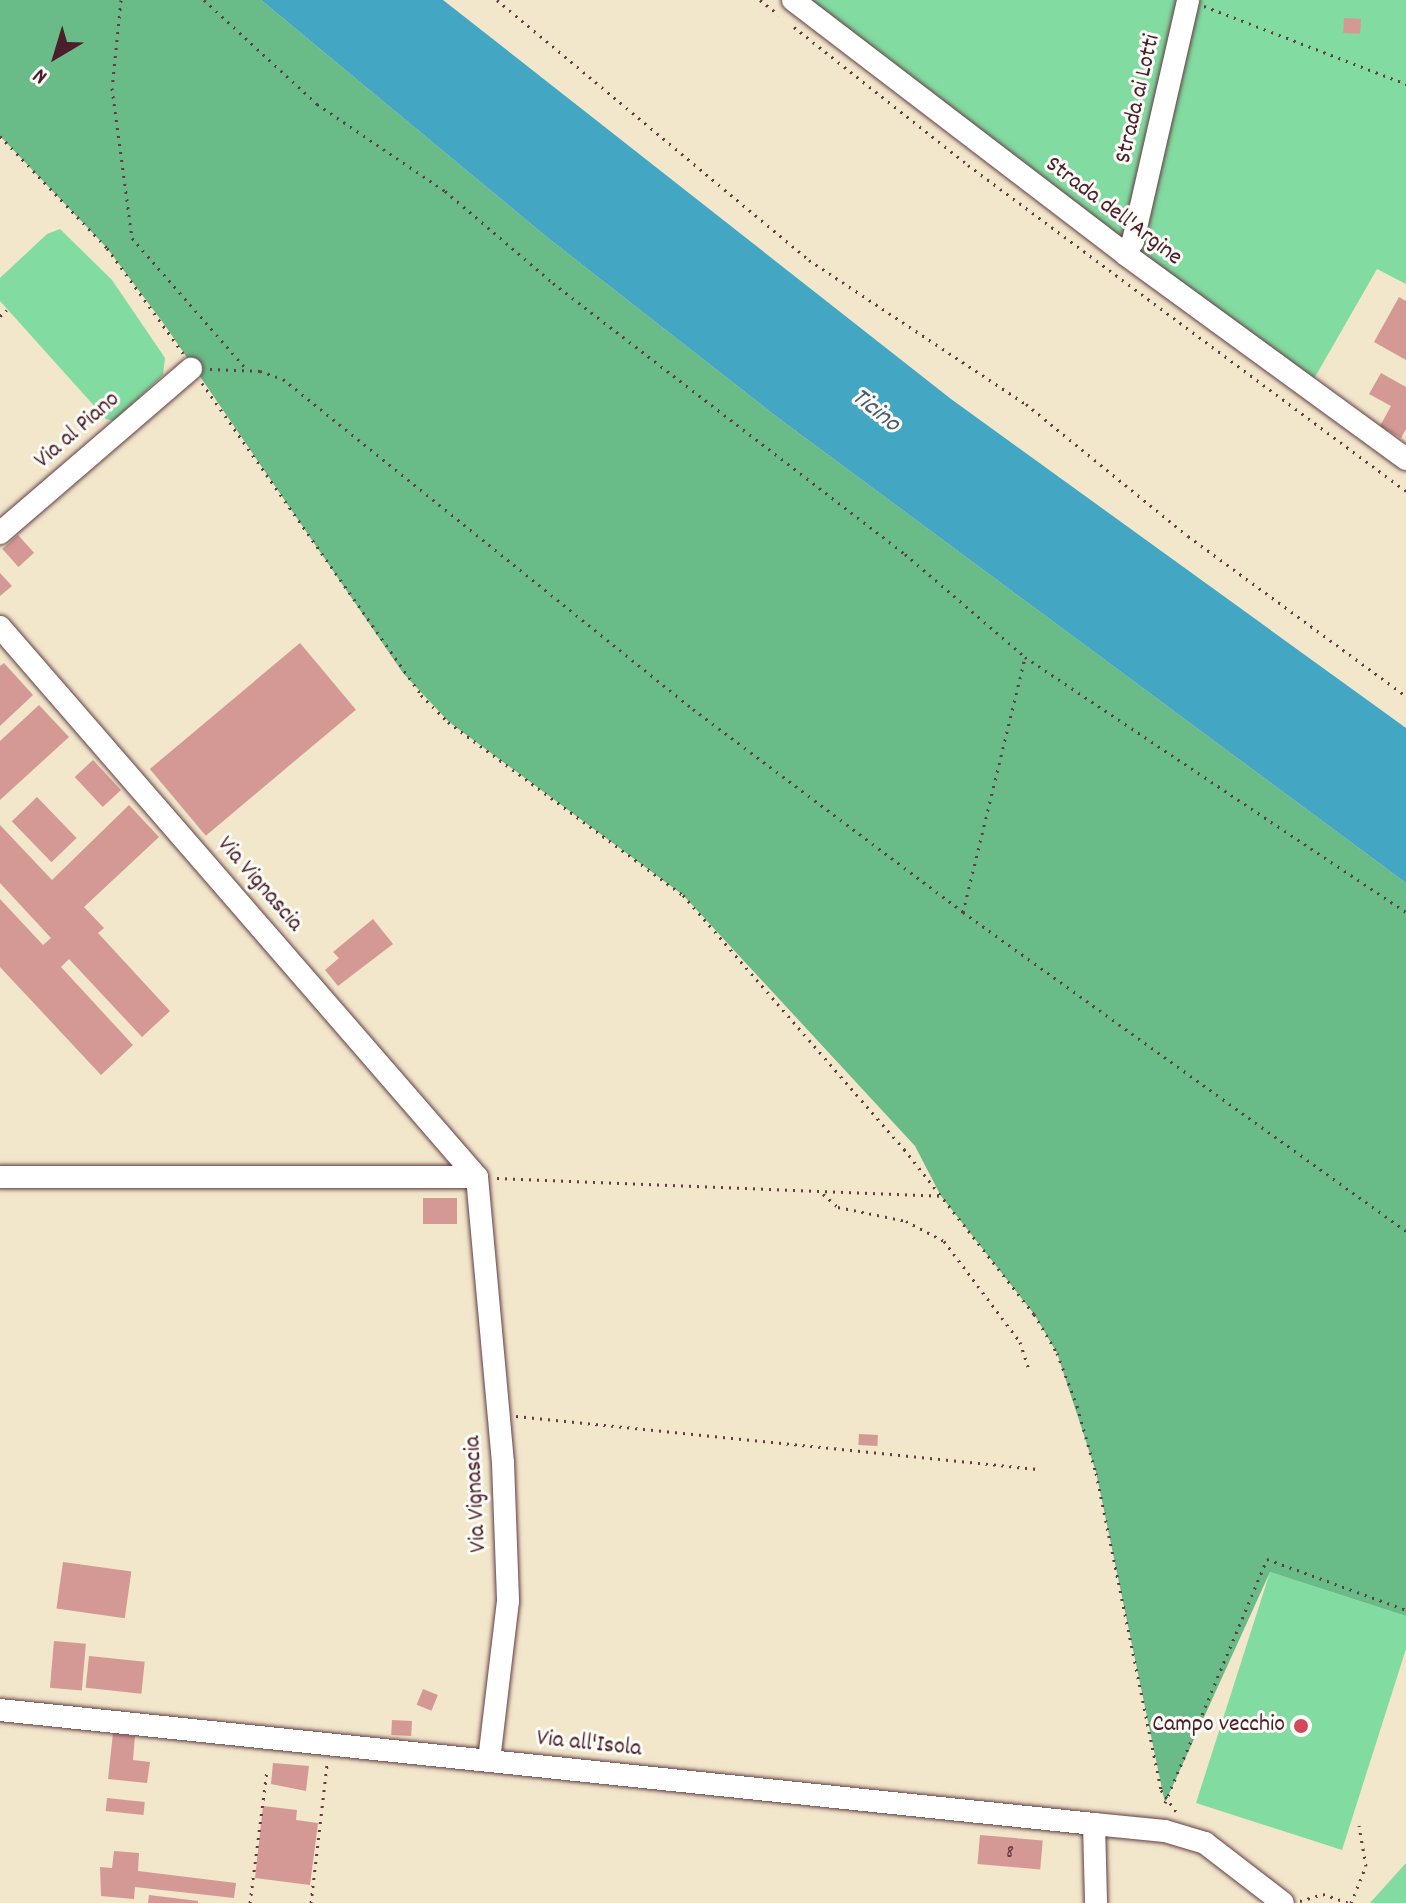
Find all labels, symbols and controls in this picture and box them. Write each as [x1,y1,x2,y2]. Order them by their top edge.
north arrow [16,16,96,96]
street label: Strada ai Lotti [1110,32,1168,166]
text: N [27,60,55,91]
street label: Strada dell'Argine [1039,151,1187,273]
water label: Ticino [844,382,906,440]
street label: Via al Piano [30,386,126,476]
street label: Via Vignascia [210,831,308,939]
street label: Via Vignascia [460,1435,494,1553]
place label: Campo vecchio [1152,1712,1285,1740]
marker: Campo vecchio [1292,1717,1310,1735]
street label: Via all'Isola [535,1725,643,1765]
house number: 8 [1006,1841,1014,1865]

